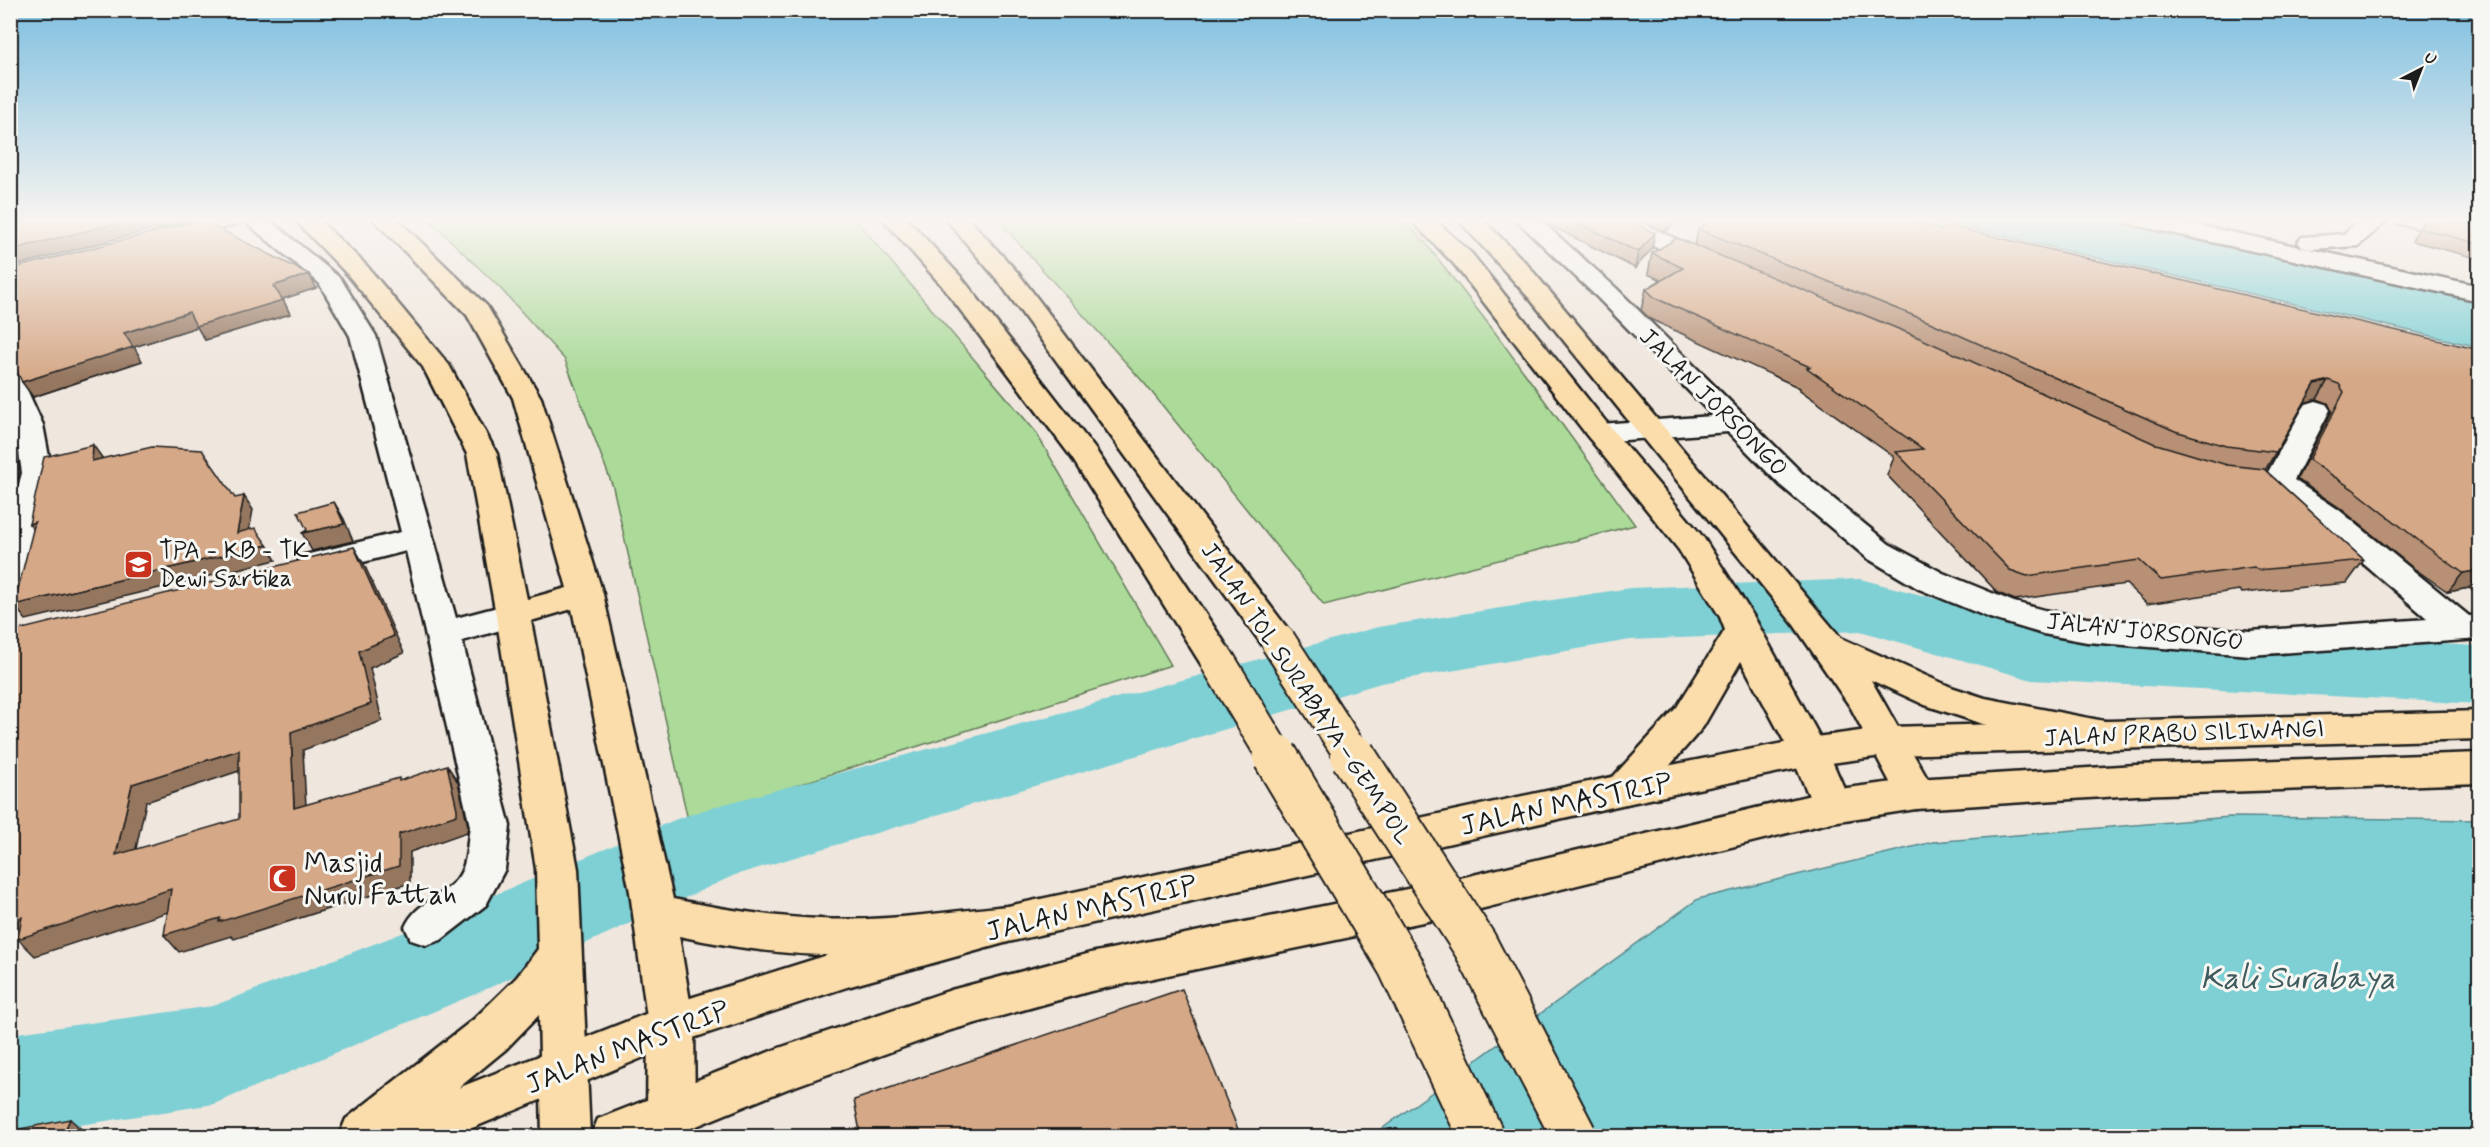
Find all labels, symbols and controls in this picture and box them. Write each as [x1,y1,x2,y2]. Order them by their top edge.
north arrow [2391,39,2451,99]
text: U [2419,48,2441,70]
street label: JALAN JORSONGO [1632,322,1794,484]
place label: TPA - KB - TK Dewi Sartika [159,536,309,595]
street label: JALAN TOL SURABAYA–GEMPOL [1193,537,1419,851]
school or university icon: TPA - KB - TK Dewi Sartika [122,548,154,580]
street label: JALAN JORSONGO [2045,607,2245,658]
street label: JALAN PRABU SILIWANGI [2043,714,2325,755]
street label: JALAN MASTRIP [1457,765,1676,846]
place label: Masjid Nurul Fattah [304,846,457,915]
mosque icon: Masjid Nurul Fattah [267,862,299,894]
street label: JALAN MASTRIP [983,867,1201,952]
water label: Kali Surabaya [2200,958,2396,1000]
street label: JALAN MASTRIP [521,993,735,1104]

